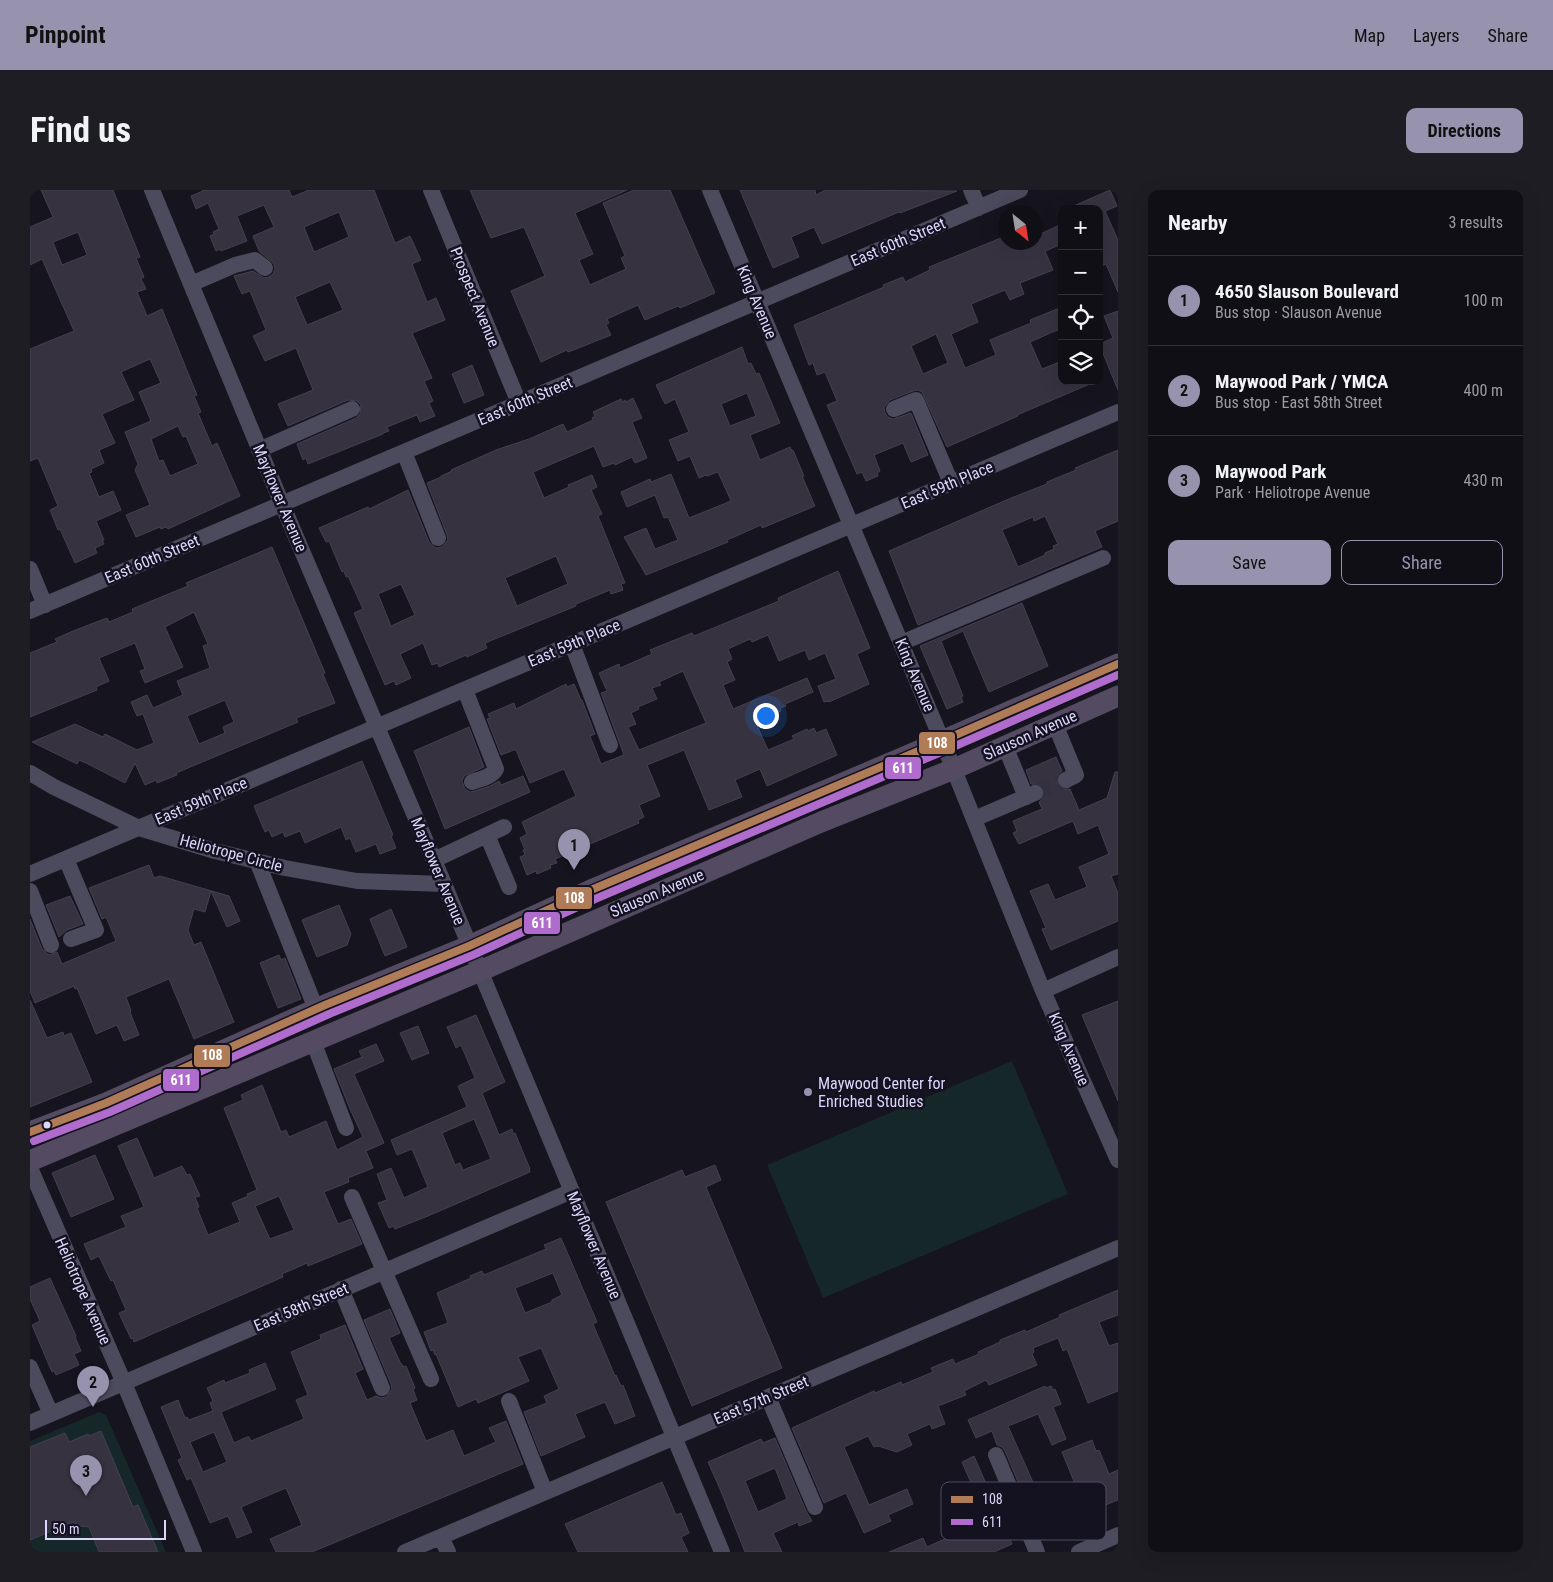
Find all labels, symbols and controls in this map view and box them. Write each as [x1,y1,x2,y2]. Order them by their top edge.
text: Pinpoint [25,21,106,49]
text: Map [1354,25,1385,46]
text: Layers [1413,25,1460,46]
text: Share [1488,25,1528,46]
button: Directions [1406,108,1523,153]
text: Find us [30,110,131,151]
north arrow [998,205,1043,250]
map controls [1058,205,1103,385]
button: + [1058,205,1103,250]
text: Nearby [1168,211,1227,235]
street label: East 60th Street [848,213,948,270]
text: 3 results [1448,213,1503,232]
street label: Prospect Avenue [446,244,504,350]
button: − [1058,250,1103,295]
street label: King Avenue [733,262,781,342]
text: 4650 Slauson Boulevard [1215,280,1399,303]
text: 1 [1180,291,1188,310]
text: 100 m [1464,291,1503,310]
button: locate [1058,295,1103,340]
text: Bus stop · Slauson Avenue [1215,303,1382,322]
button: layers [1058,340,1103,385]
text: Maywood Park / YMCA [1215,370,1388,393]
street label: East 60th Street [475,372,575,429]
text: 2 [1180,381,1188,400]
text: 400 m [1464,381,1503,400]
text: Bus stop · East 58th Street [1215,393,1382,412]
street label: Mayflower Avenue [249,441,311,555]
street label: East 59th Place [898,457,996,513]
text: Maywood Park [1215,460,1326,483]
text: 3 [1180,471,1188,490]
text: 430 m [1464,471,1503,490]
text: Park · Heliotrope Avenue [1215,483,1370,502]
street label: East 60th Street [102,530,202,587]
button: Save [1168,540,1331,585]
button: Share [1341,540,1503,585]
street label: East 59th Place [525,615,623,671]
street label: King Avenue [891,635,939,715]
your location [753,703,779,729]
street label: Slauson Avenue [980,706,1080,764]
line badge: 108 [918,731,956,755]
text: 108 [926,735,948,751]
line badge: 611 [884,756,922,780]
text: 611 [892,760,914,776]
street label: East 59th Place [152,773,250,829]
street label: Mayflower Avenue [407,814,469,928]
pin: 1 [558,829,590,870]
street label: Heliotrope Circle [178,830,284,876]
street label: Slauson Avenue [607,865,707,921]
line badge: 108 [555,886,593,910]
text: 108 [563,890,585,906]
line badge: 611 [523,911,561,935]
text: 611 [531,915,553,931]
street label: King Avenue [1045,1010,1093,1088]
line badge: 108 [193,1044,231,1068]
text: 108 [201,1047,223,1063]
line badge: 611 [162,1068,200,1092]
text: 611 [170,1072,192,1088]
place label: Maywood Center for Enriched Studies [818,1074,946,1111]
marker: Maywood Center for Enriched Studies [802,1086,814,1098]
unlabelled marker [42,1120,52,1130]
street label: Mayflower Avenue [563,1188,625,1302]
street label: Heliotrope Avenue [51,1234,115,1348]
street label: East 58th Street [251,1278,351,1335]
pin: 2 [77,1366,109,1407]
street label: East 57th Street [711,1371,811,1428]
pin: 3 [70,1455,102,1496]
legend [941,1482,1106,1540]
text: 108 [982,1491,1003,1507]
text: 611 [982,1514,1003,1530]
scale bar [45,1517,166,1540]
text: 50 m [52,1521,80,1537]

